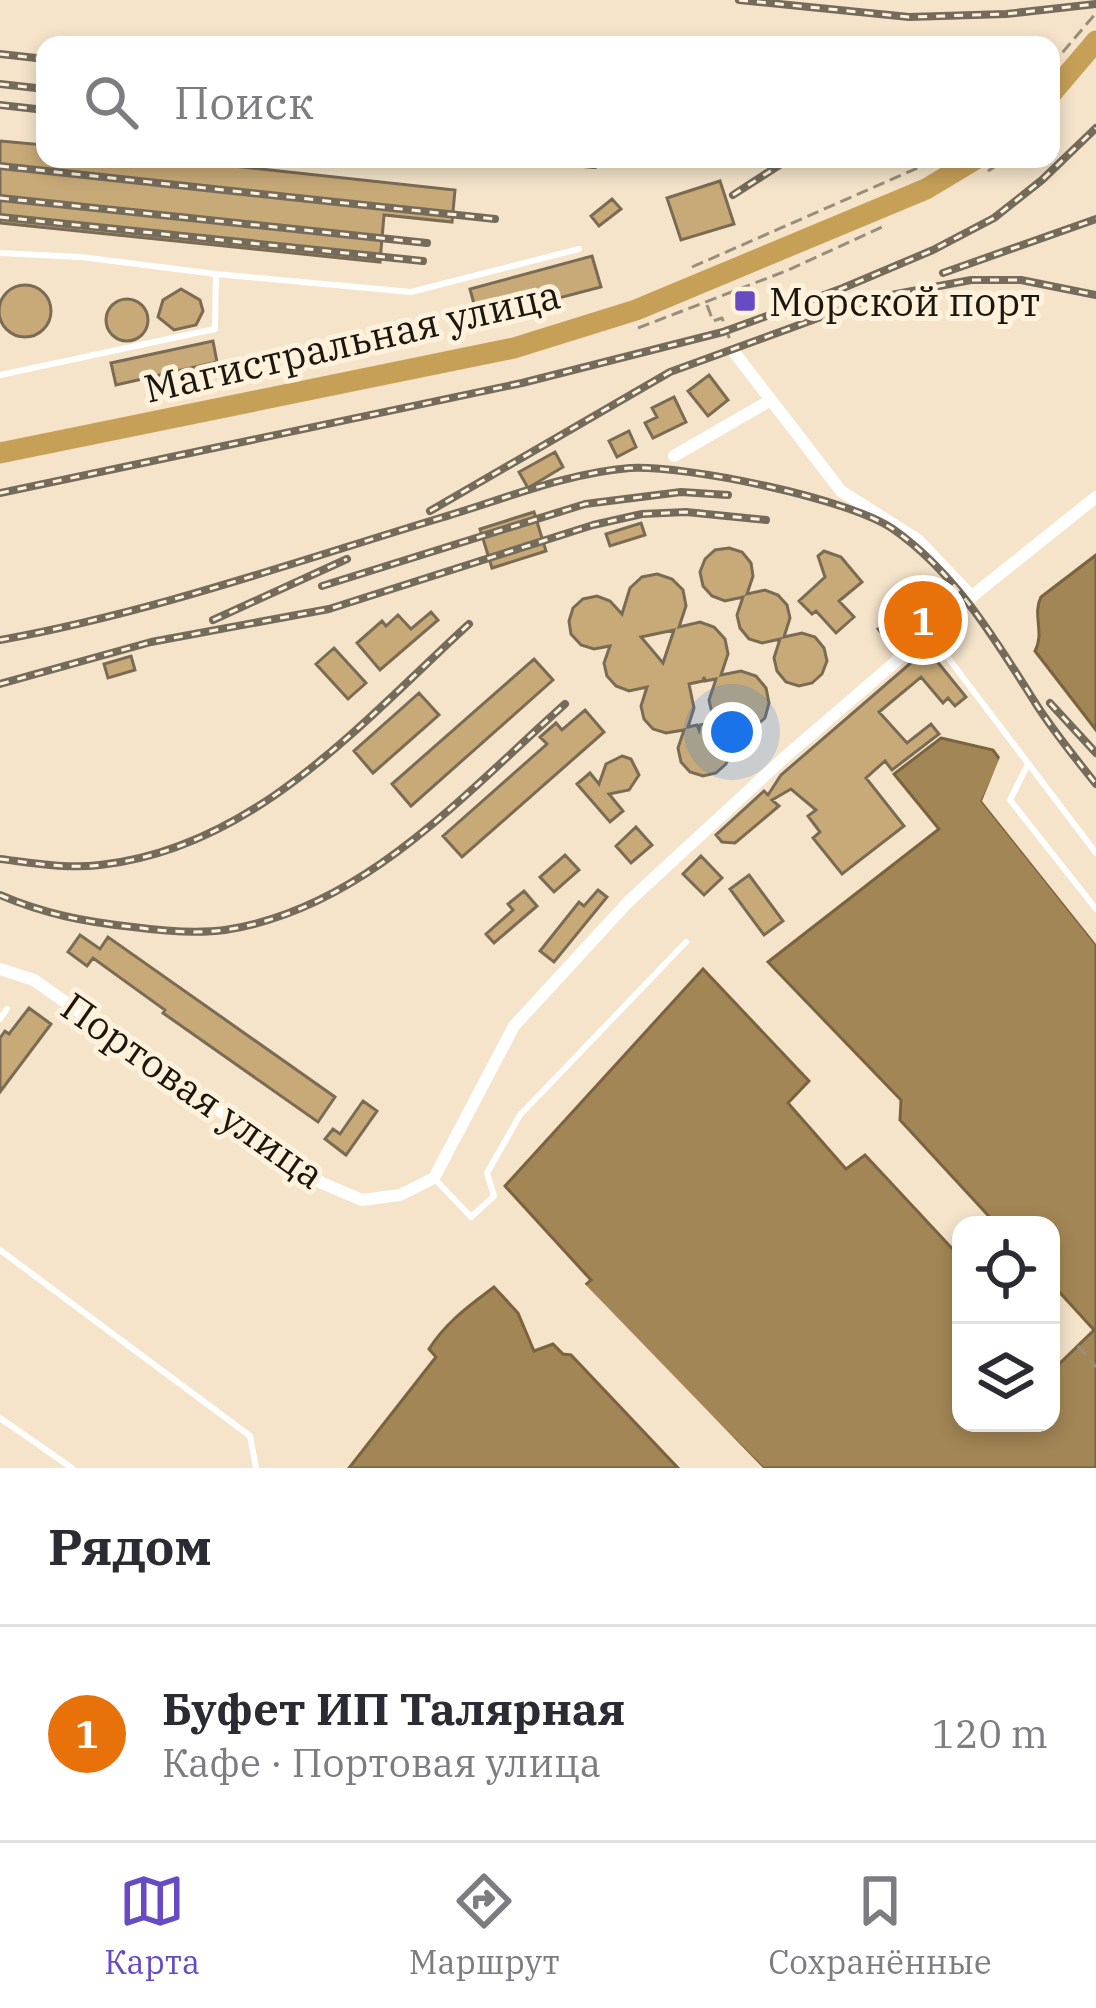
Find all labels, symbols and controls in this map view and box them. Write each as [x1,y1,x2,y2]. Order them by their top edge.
search box [36,36,1060,168]
icon: search [78,69,144,135]
text: Поиск [174,73,314,131]
street label: Магистральная улица [139,268,565,414]
place label: Морской порт [769,276,1040,327]
marker: Морской порт [732,288,758,314]
pin: 1 [884,575,962,665]
your location [702,702,762,762]
street label: Портовая улица [52,980,334,1200]
map controls [952,1216,1060,1432]
button: locate [952,1216,1060,1324]
button: layers [952,1324,1060,1432]
text: Рядом [48,1513,212,1579]
text: Буфет ИП Талярная [162,1679,625,1737]
text: 1 [75,1708,99,1759]
text: 120 m [932,1708,1048,1759]
text: Кафе · Портовая улица [162,1737,601,1788]
tab: Карта [104,1868,200,1983]
tab: Маршрут [409,1868,560,1983]
tab: Сохранённые [768,1868,992,1983]

